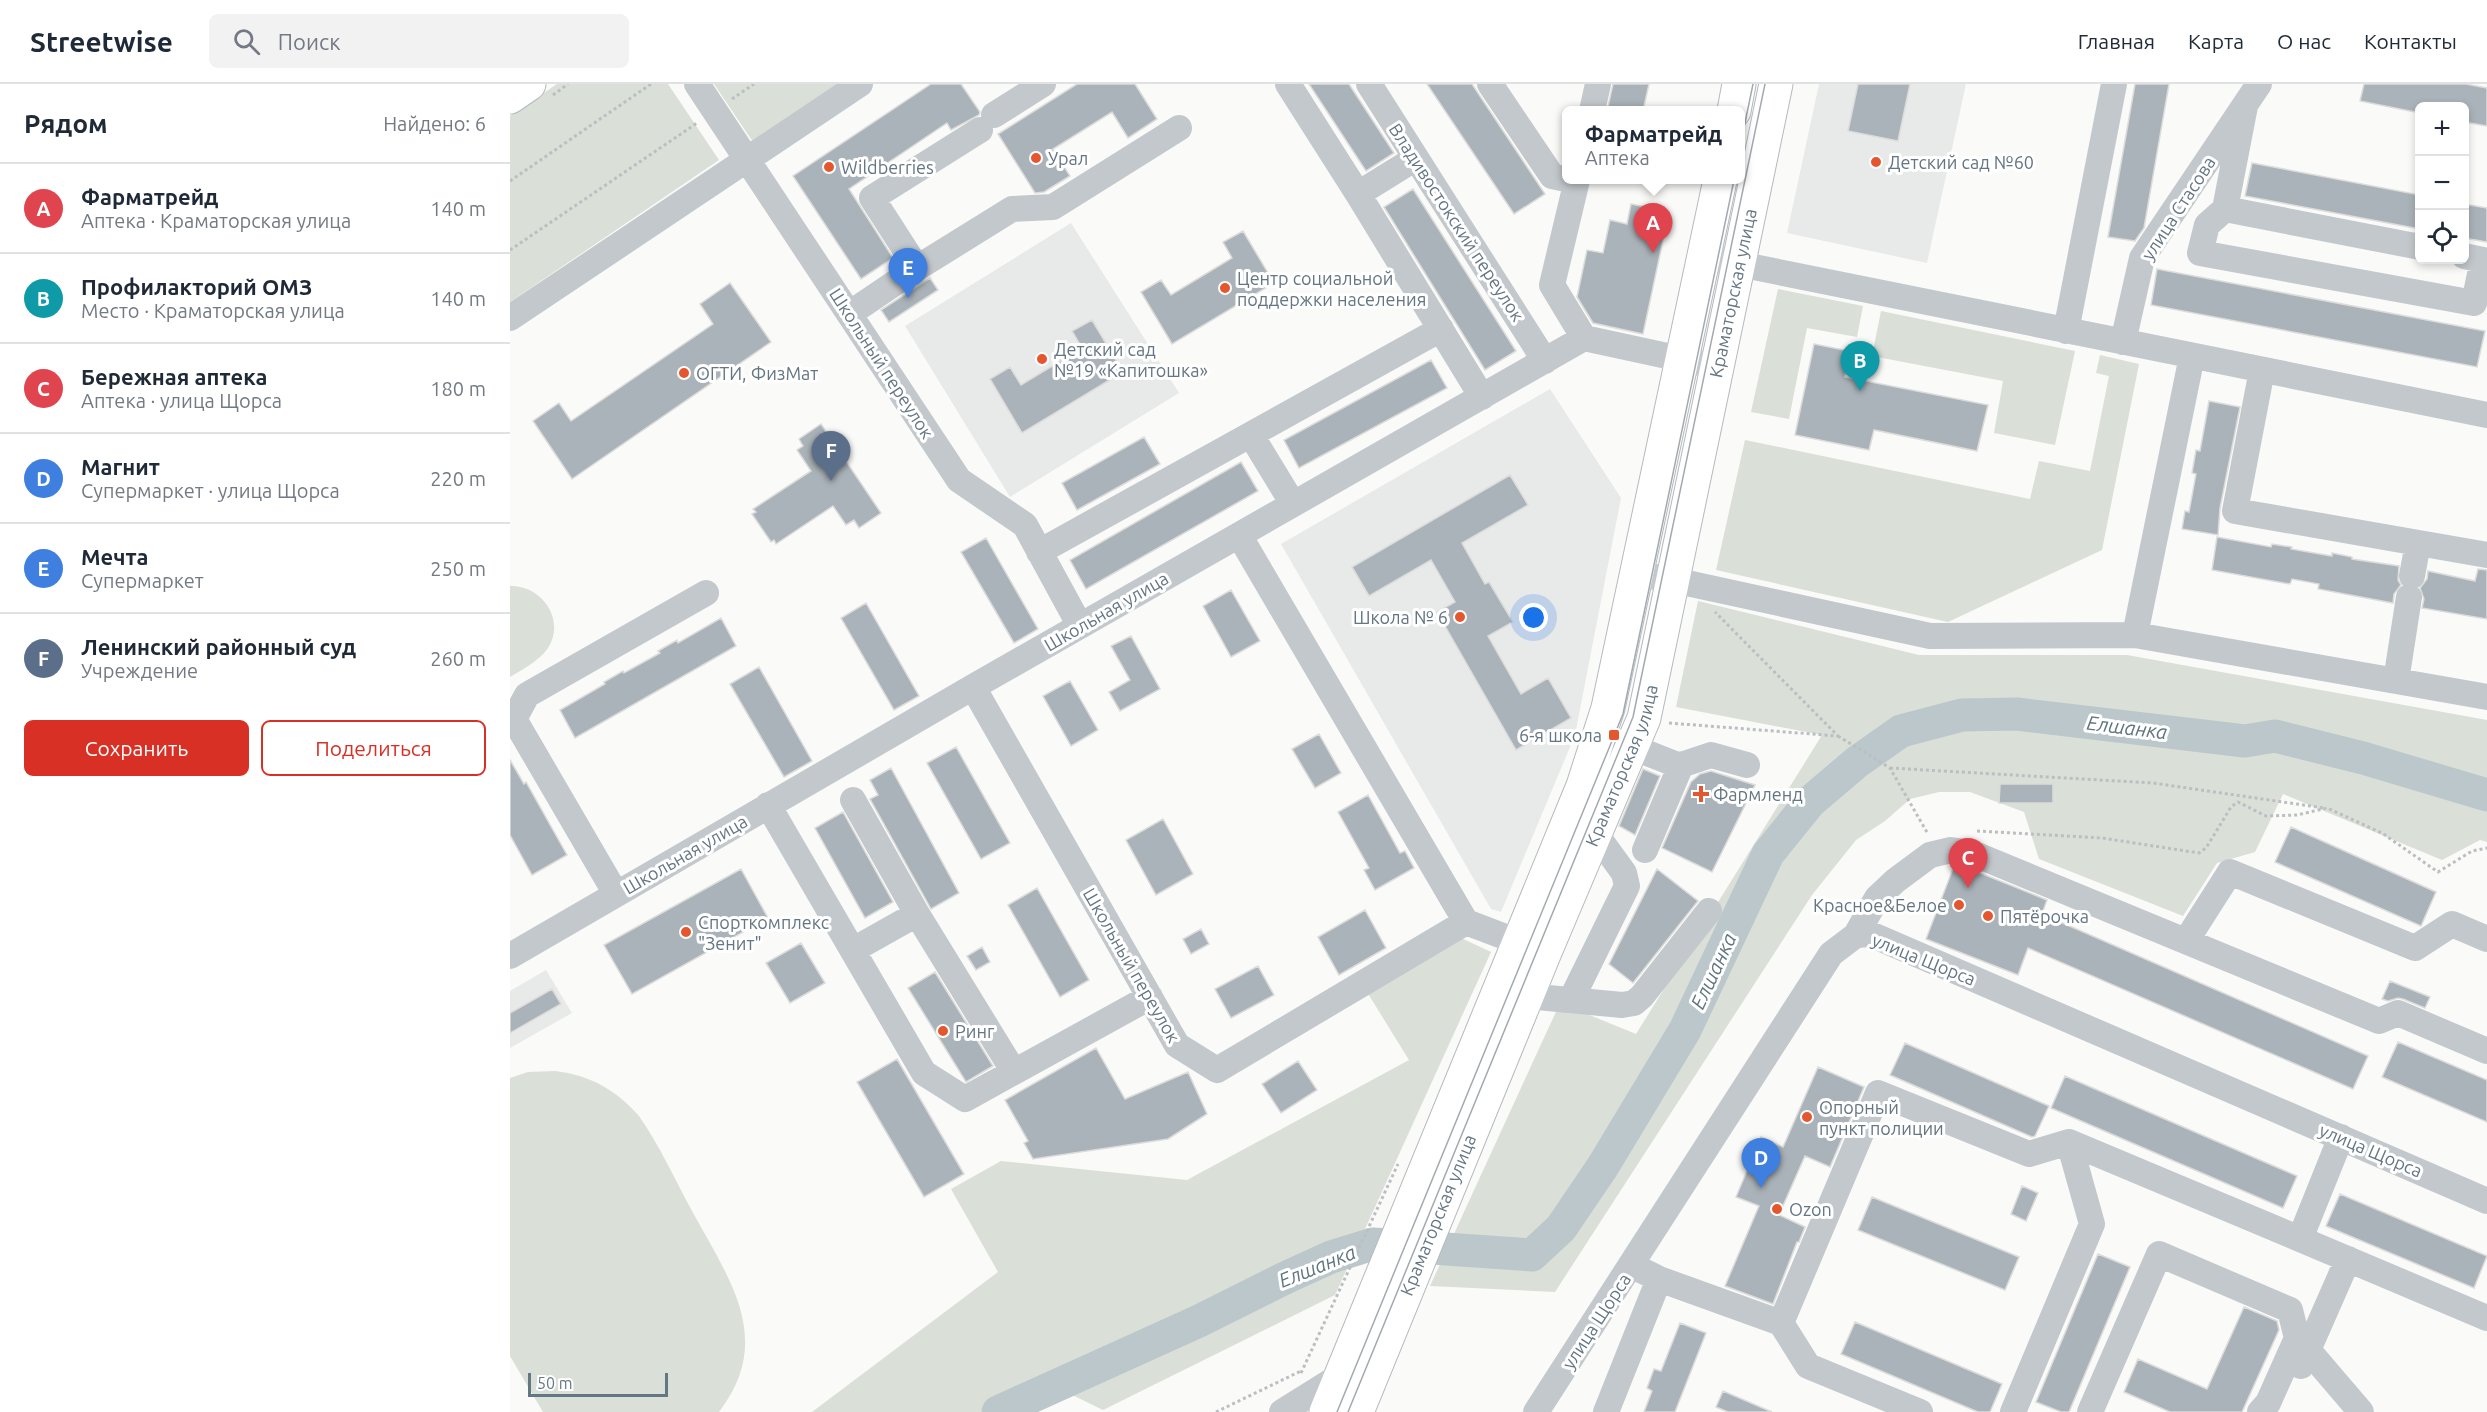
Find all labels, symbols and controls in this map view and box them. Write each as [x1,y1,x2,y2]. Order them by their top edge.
search box [209,14,629,68]
icon: search [230,25,263,58]
text: Streetwise [30,26,173,57]
text: Поиск [278,29,340,54]
text: Главная [2078,29,2155,53]
text: Карта [2188,29,2244,53]
text: О нас [2277,29,2331,53]
text: Контакты [2364,29,2457,53]
map controls [2415,102,2469,264]
button: + [2415,102,2469,156]
popup [1562,106,1745,184]
text: Рядом [24,109,108,138]
text: Найдено: 6 [383,112,486,135]
street label: Владивостокский переулок [1386,119,1528,325]
text: Фарматрейд [1585,121,1722,146]
text: Аптека [1585,146,1650,169]
place label: Урал [1048,148,1088,168]
marker: Урал [1029,151,1043,165]
place label: Детский сад №60 [1888,152,2034,172]
street label: улица Стасова [2137,153,2219,263]
marker: Детский сад №60 [1869,155,1883,169]
button: − [2415,156,2469,210]
place label: Wildberries [841,157,934,177]
marker: Wildberries [822,160,836,174]
text: Фарматрейд [81,184,219,209]
text: A [36,197,51,220]
text: 140 m [430,197,486,220]
pin: A [1634,204,1672,253]
street label: Краматорская улица [1705,207,1760,379]
text: Аптека · Краматорская улица [81,209,351,232]
button: locate [2415,210,2469,264]
pin: E [888,248,928,298]
place label: Центр социальной поддержки населения [1237,268,1426,309]
text: Профилакторий ОМЗ [81,274,312,299]
marker: Центр социальной поддержки населения [1218,281,1232,295]
street label: Школьный переулок [826,284,938,442]
text: B [37,287,50,310]
text: 140 m [430,287,486,310]
text: Место · Краматорская улица [81,299,345,322]
place label: Детский сад №19 «Капитошка» [1054,339,1208,380]
pin: B [1840,342,1880,391]
marker: Детский сад №19 «Капитошка» [1035,352,1049,366]
place label: ОГТИ, ФизМат [696,363,818,383]
text: Бережная аптека [81,364,267,389]
marker: ОГТИ, ФизМат [677,366,691,380]
text: C [37,377,50,400]
text: 180 m [430,377,486,400]
text: Аптека · улица Щорса [81,389,282,412]
pin: F [812,432,850,481]
text: Магнит [81,454,160,479]
text: D [36,467,51,490]
text: 220 m [430,467,486,490]
text: Супермаркет · улица Щорса [81,479,340,502]
text: Мечта [81,544,149,569]
text: E [38,557,49,580]
text: 250 m [430,557,486,580]
street label: Школьная улица [1041,567,1171,655]
text: Супермаркет [81,569,204,592]
your location [1519,603,1548,632]
place label: Школа № 6 [1353,607,1448,627]
marker: Школа № 6 [1453,610,1467,624]
text: Ленинский районный суд [81,634,356,659]
text: F [38,647,49,670]
text: 260 m [430,647,486,670]
text: Учреждение [81,659,198,682]
street label: Краматорская улица [1581,683,1661,849]
water label: Елшанка [2085,711,2169,743]
button: Сохранить [24,720,249,776]
button: Поделиться [261,720,486,776]
place label: 6-я школа [1519,725,1602,745]
marker: 6-я школа [1607,728,1621,742]
place label: Фармленд [1713,784,1803,804]
marker: Фармленд [1694,787,1708,801]
street label: Школьная улица [620,810,750,898]
pin: C [1948,838,1988,888]
street label: Школьный переулок [1080,884,1184,1046]
place label: Красное&Белое [1813,895,1947,915]
marker: Красное&Белое [1952,898,1966,912]
place label: Пятёрочка [2000,906,2089,926]
marker: Пятёрочка [1981,909,1995,923]
place label: Спорткомплекс "Зенит" [698,912,829,953]
marker: Спорткомплекс "Зенит" [679,925,693,939]
water label: Елшанка [1685,929,1741,1013]
street label: улица Щорса [1869,929,1979,989]
place label: Ринг [955,1021,994,1041]
marker: Ринг [936,1024,950,1038]
place label: Опорный пункт полиции [1819,1097,1944,1138]
marker: Опорный пункт полиции [1800,1110,1814,1124]
street label: улица Щорса [2317,1119,2425,1181]
street label: Краматорская улица [1396,1131,1479,1298]
pin: D [1742,1138,1780,1188]
place label: Ozon [1789,1199,1832,1219]
marker: Ozon [1770,1202,1784,1216]
water label: Елшанка [1275,1240,1359,1292]
street label: улица Щорса [1558,1269,1634,1373]
scale bar [528,1370,668,1398]
text: 50 m [537,1374,573,1392]

